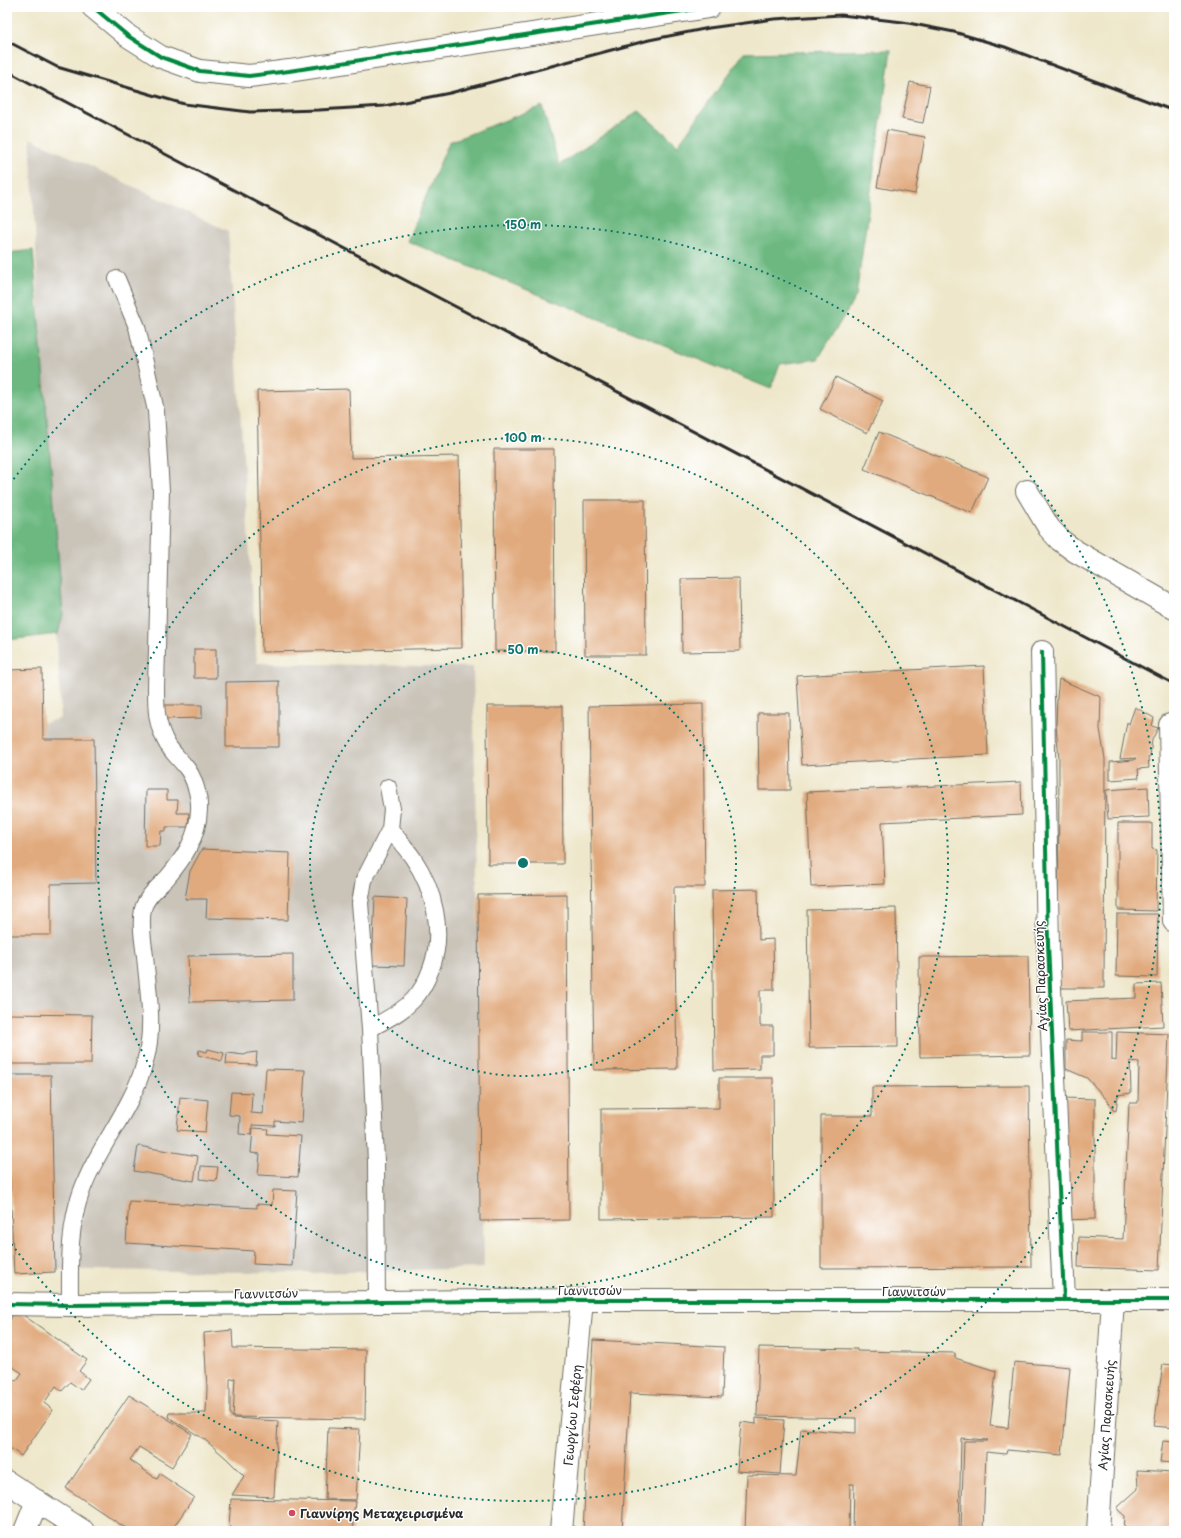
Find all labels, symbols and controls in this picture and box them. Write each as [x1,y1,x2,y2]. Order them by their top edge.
text: 150 m [505,215,541,233]
text: 100 m [504,428,542,446]
text: 50 m [507,640,539,658]
centre of rings [516,856,530,870]
street label: Αγίας Παρασκευής [1029,920,1051,1032]
street label: Γιαννιτσών [558,1281,622,1299]
street label: Γιαννιτσών [882,1282,946,1300]
street label: Γιαννιτσών [234,1283,298,1303]
street label: Αγίας Παρασκευής [1093,1359,1119,1471]
street label: Γεωργίου Σεφέρη [559,1364,585,1466]
place label: Γιαννίρης Μεταχειρισμένα [300,1504,464,1522]
marker: Γιαννίρης Μεταχειρισμένα [287,1508,297,1518]

